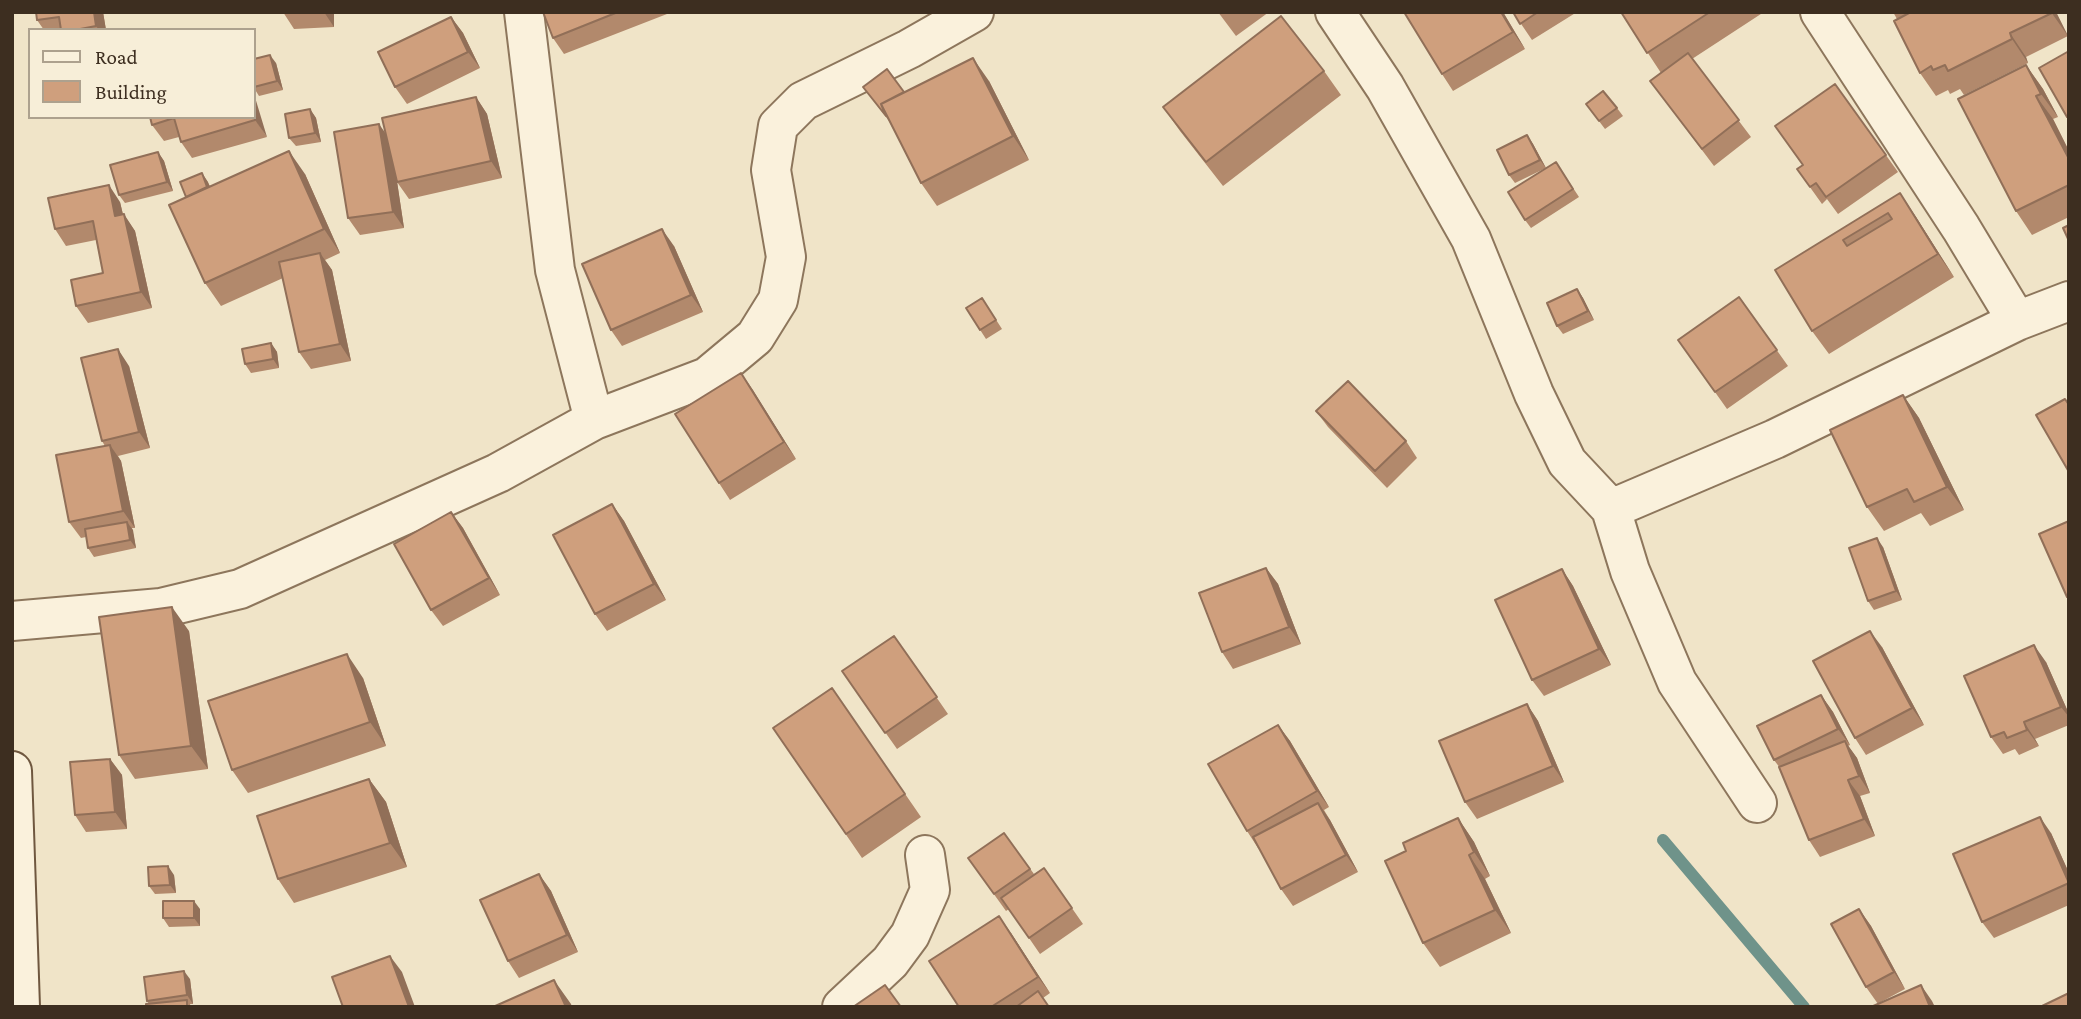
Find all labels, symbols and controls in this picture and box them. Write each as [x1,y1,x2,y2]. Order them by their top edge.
legend [28,28,256,119]
text: Road [95,45,138,69]
text: Building [95,80,167,104]

